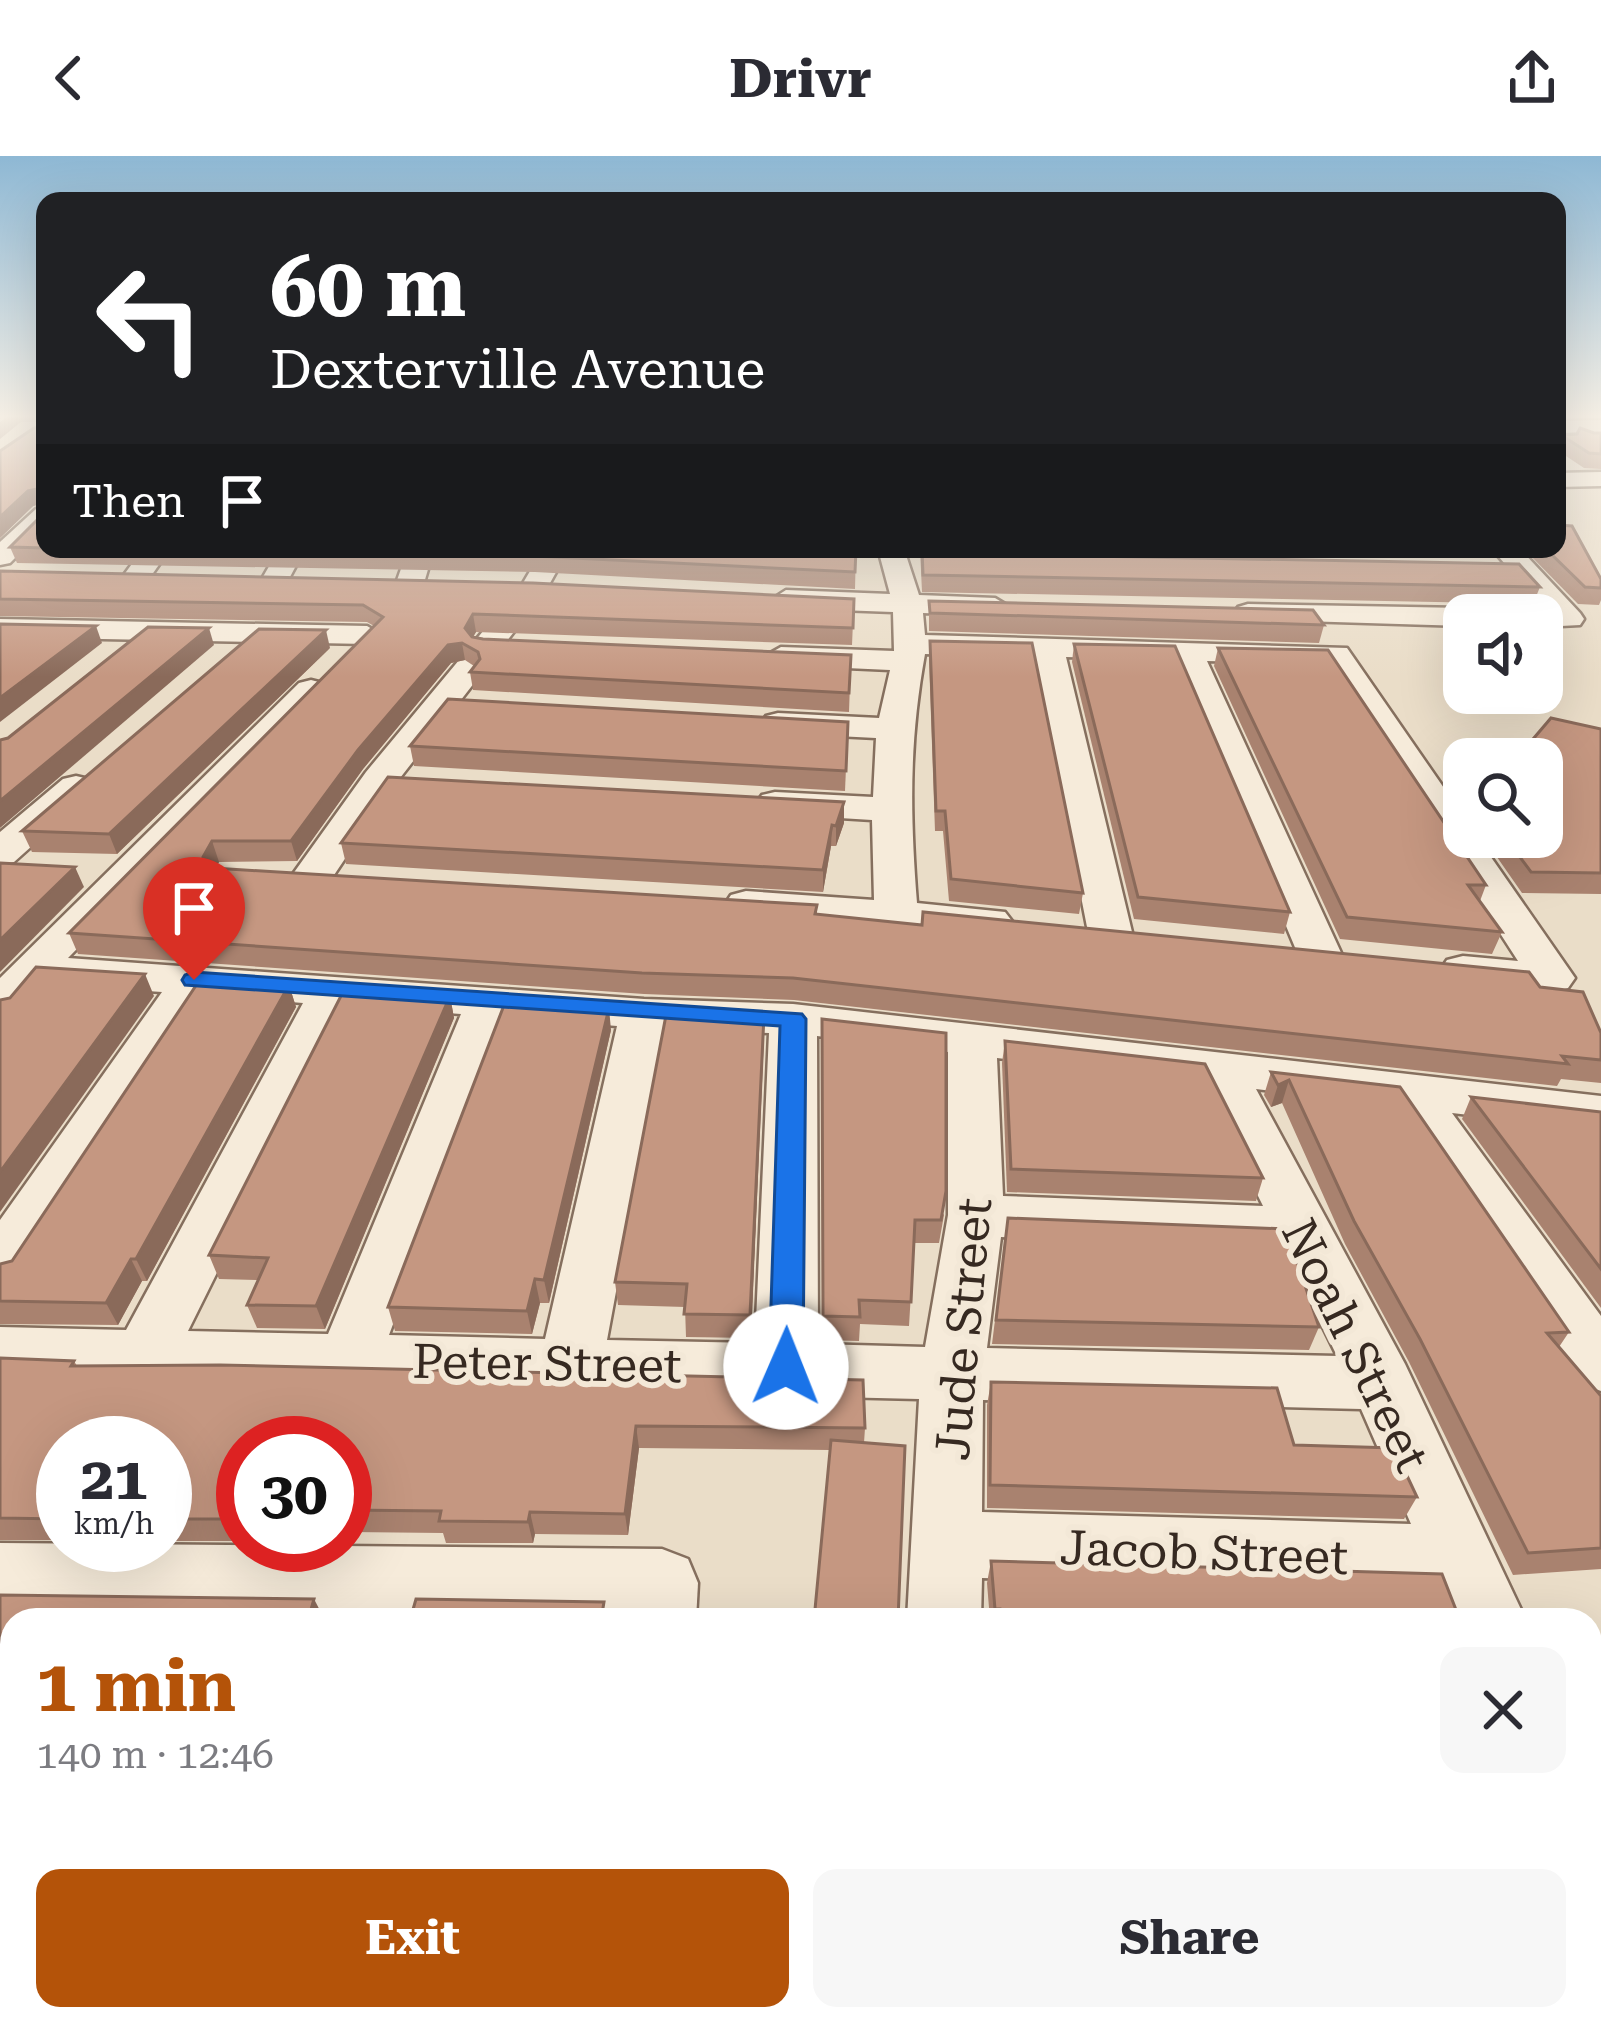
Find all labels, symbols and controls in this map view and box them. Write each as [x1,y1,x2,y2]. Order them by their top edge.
icon: back [36,45,102,111]
icon: share [1499,45,1565,111]
text: Drivr [729,47,872,110]
text: 60 m [270,238,466,336]
icon: left [72,240,228,396]
text: Dexterville Avenue [270,338,765,401]
icon: arrive [209,468,275,534]
text: Then [72,475,185,528]
map controls [1443,594,1563,858]
button: sound [1443,594,1563,714]
button: search [1443,738,1563,858]
pin [143,857,245,980]
icon: arrive [161,875,227,941]
street label: Jude Street [925,1196,1003,1463]
street label: Noah Street [1270,1210,1440,1481]
position arrow [723,1304,849,1430]
street label: Peter Street [412,1334,682,1394]
speed limit sign: 30 [216,1416,372,1572]
text: 21 [80,1443,148,1514]
text: km/h [74,1506,154,1541]
street label: Jacob Street [1059,1520,1349,1586]
text: 1 min [36,1644,236,1729]
button: close [1440,1647,1566,1773]
text: 140 m · 12:46 [36,1732,274,1778]
button: Exit [36,1869,789,2007]
button: Share [813,1869,1566,2007]

